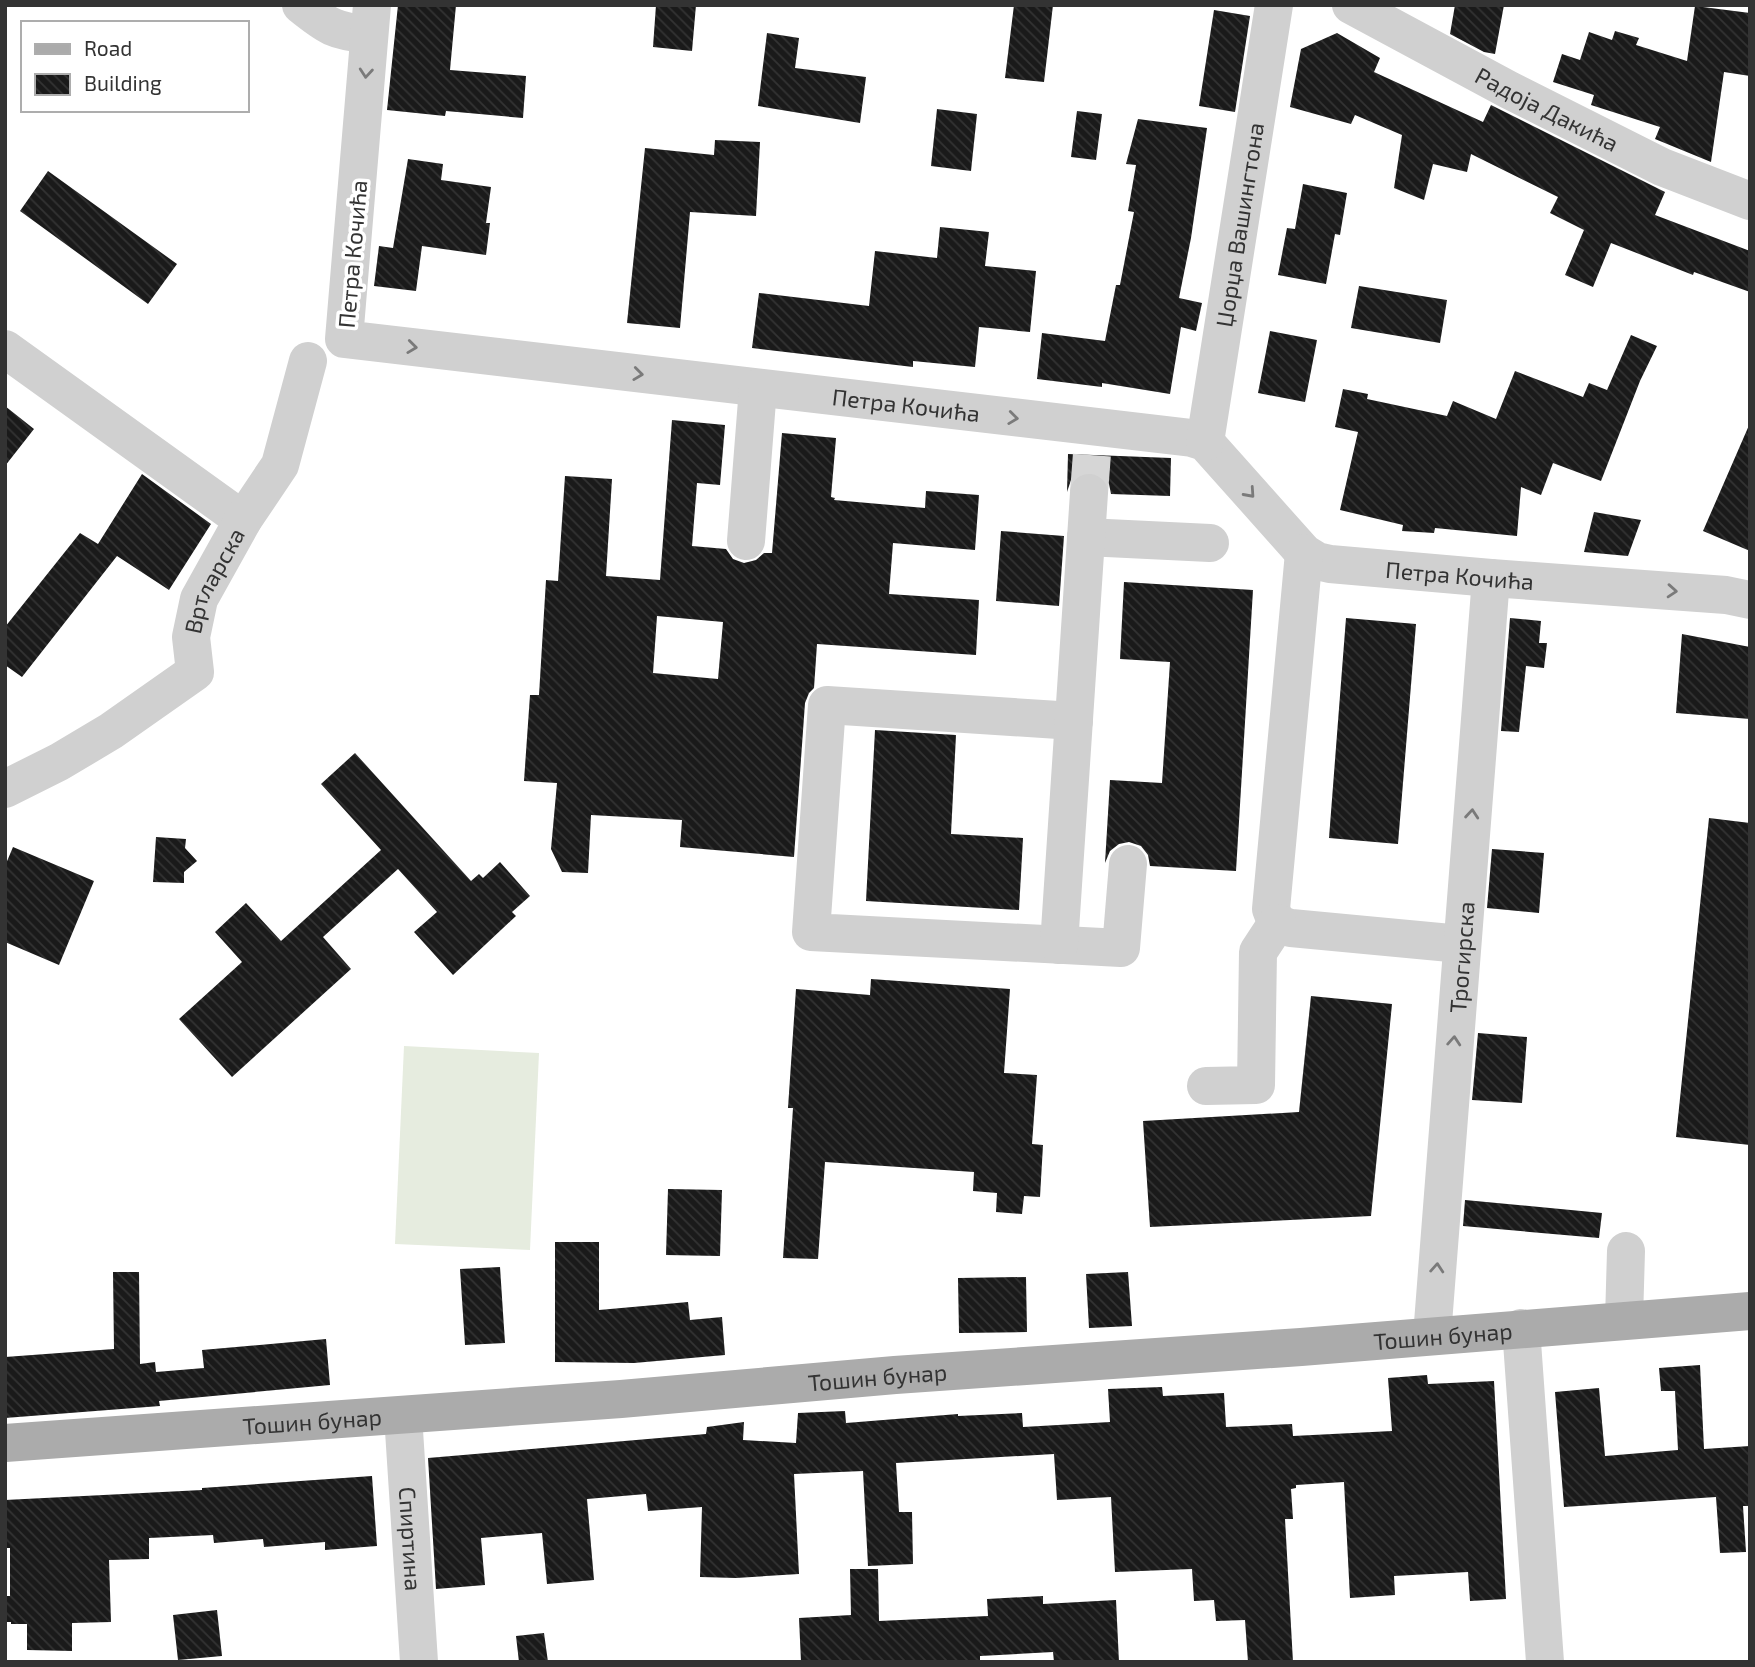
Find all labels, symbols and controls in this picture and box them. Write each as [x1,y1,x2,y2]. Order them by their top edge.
legend [21,21,248,112]
text: Road [84,35,132,60]
street label: Радоја Дакића [1471,61,1624,157]
one-way arrow [359,68,374,79]
text: Building [84,70,162,95]
street label: Џорџа Вашингтона [1209,120,1269,329]
street label: Петра Кочића [332,179,372,329]
one-way arrow [407,339,418,354]
one-way arrow [633,366,644,381]
street label: Петра Кочића [831,382,981,427]
one-way arrow [1008,410,1019,425]
one-way arrow [1242,485,1254,498]
street label: Вртларска [178,523,250,636]
street label: Петра Кочића [1384,555,1535,595]
one-way arrow [1667,583,1678,598]
one-way arrow [1464,808,1479,819]
street label: Трогирска [1443,900,1480,1014]
one-way arrow [1446,1035,1461,1046]
one-way arrow [1430,1262,1445,1273]
street label: Тошин бунар [1372,1316,1514,1355]
street label: Тошин бунар [807,1357,948,1397]
street label: Тошин бунар [242,1402,383,1440]
street label: Спиртина [394,1486,428,1592]

